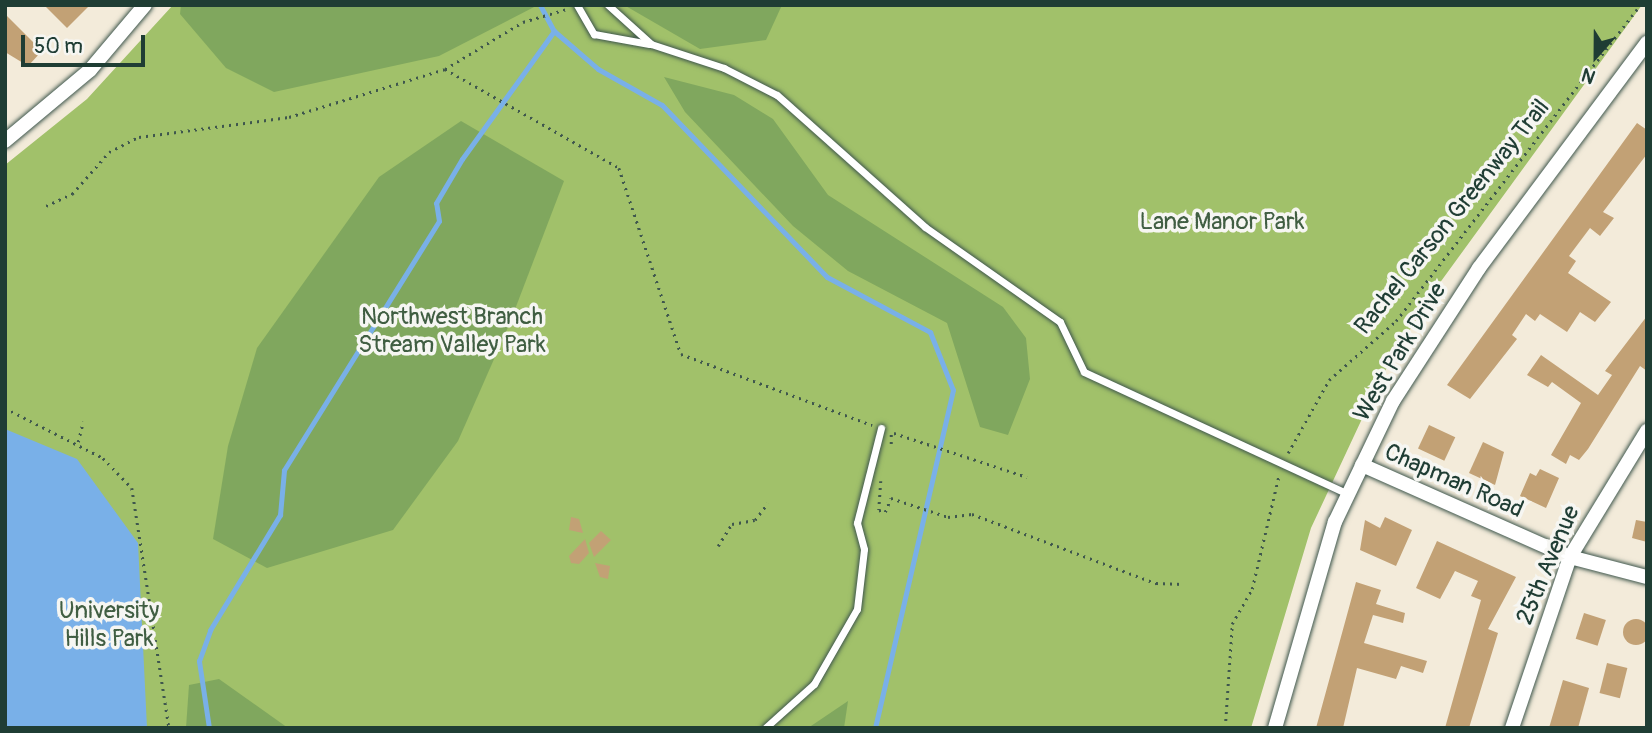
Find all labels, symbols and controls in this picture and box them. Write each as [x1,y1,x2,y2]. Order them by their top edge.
scale bar [24,21,149,65]
north arrow [1561,21,1631,91]
text: 50 m [34,33,83,60]
text: N [1578,62,1599,89]
street label: Rachel Carson Greenway Trail [1348,94,1556,340]
park label: Lane Manor Park [1139,208,1305,236]
street label: West Park Drive [1347,278,1453,426]
park label: Northwest Branch Stream Valley Park [358,303,546,359]
street label: Chapman Road [1380,438,1528,524]
street label: 25th Avenue [1510,501,1586,629]
park label: University Hills Park [59,597,159,653]

